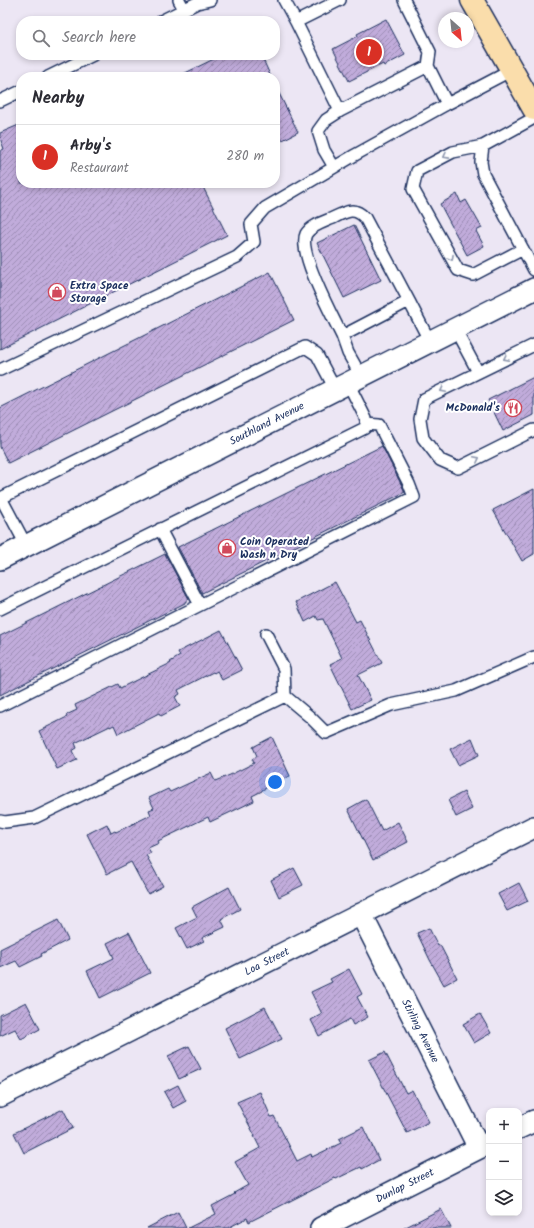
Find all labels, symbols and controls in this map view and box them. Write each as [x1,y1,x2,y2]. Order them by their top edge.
north arrow [438,12,474,48]
search box [16,16,280,60]
text: Search here [62,26,136,50]
icon: search [30,27,52,49]
pin: 1 [356,37,382,67]
text: Nearby [32,85,84,112]
text: Arby's [70,134,112,158]
text: 1 [43,146,47,167]
text: 280 m [227,146,264,167]
one-way arrow [443,151,450,158]
text: Restaurant [70,158,129,179]
one-way arrow [446,254,453,261]
place label: Extra Space Storage [70,277,129,308]
shop icon: Extra Space Storage [47,282,67,302]
one-way arrow [502,353,510,361]
one-way arrow [440,385,447,392]
street label: Southland Avenue [226,397,308,451]
restaurant icon: McDonald's [503,398,523,418]
place label: McDonald's [446,399,501,417]
one-way arrow [473,456,481,463]
place label: Coin Operated Wash n Dry [240,533,310,564]
shop icon: Coin Operated Wash n Dry [217,538,237,558]
your location [265,772,285,792]
street label: Loa Street [241,943,293,981]
street label: Stirling Avenue [396,996,444,1066]
map controls [486,1108,522,1216]
button: + [486,1108,522,1144]
button: − [486,1144,522,1180]
street label: Dunlap Street [373,1163,438,1208]
button: layers [486,1180,522,1216]

